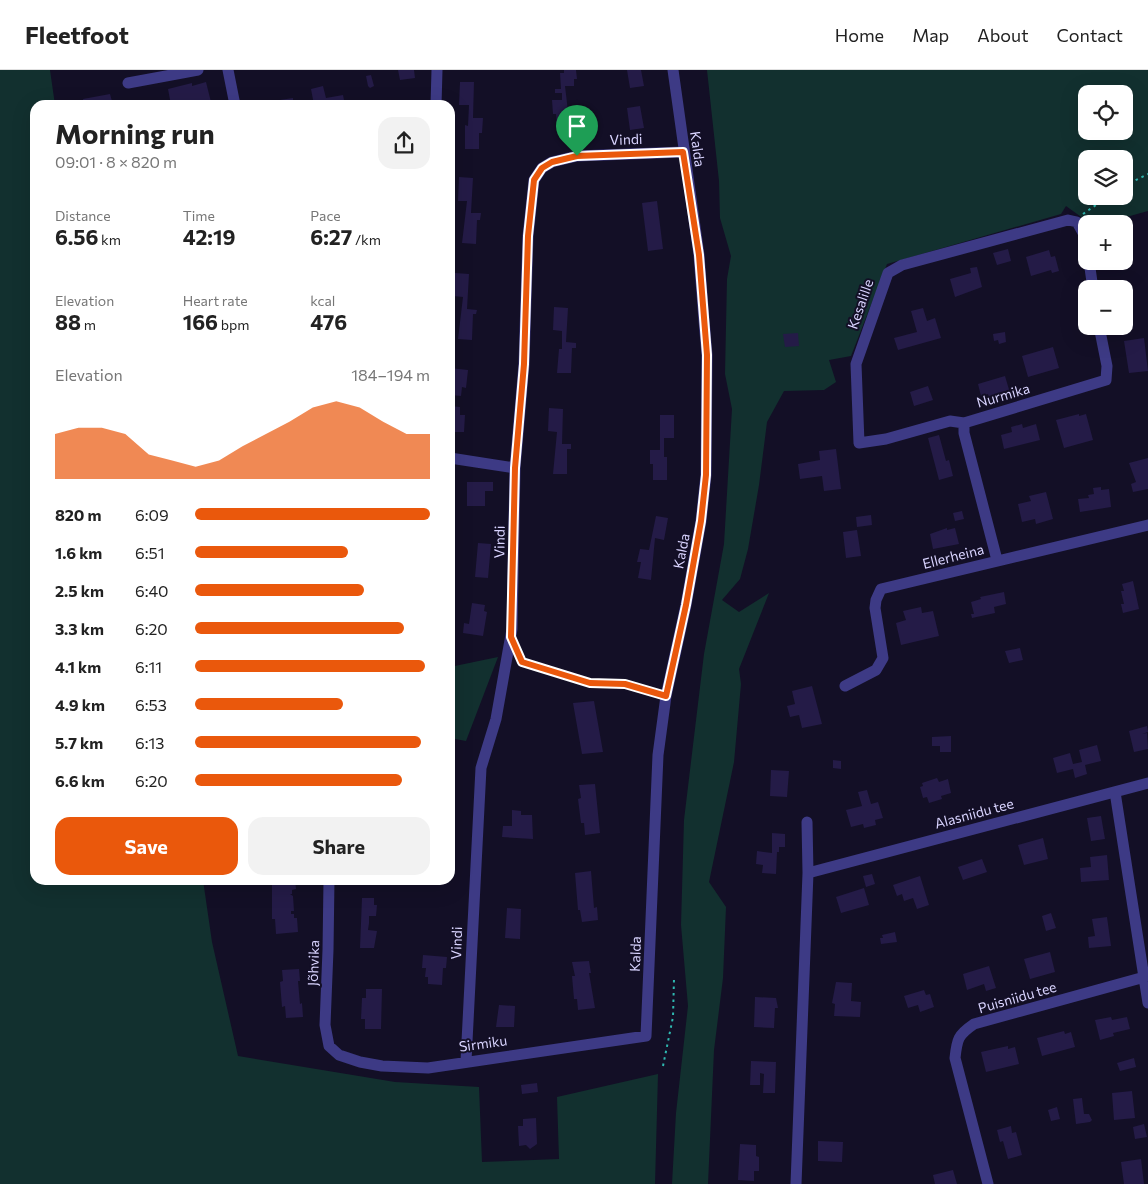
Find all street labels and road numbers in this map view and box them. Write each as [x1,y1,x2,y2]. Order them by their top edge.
street label: Vindi [609,130,643,148]
street label: Kalda [687,130,709,168]
street label: Kesalille [844,277,876,331]
street label: Nurmika [974,379,1032,411]
street label: Vindi [490,525,508,559]
street label: Kalda [669,532,693,570]
street label: Ellerheina [921,540,985,572]
street label: Alasniidu tee [933,794,1015,832]
street label: Vindi [447,926,465,960]
street label: Kalda [626,936,644,972]
street label: Jõhvika [304,940,322,986]
street label: Puisniidu tee [976,978,1058,1016]
street label: Sirmiku [458,1031,508,1055]

